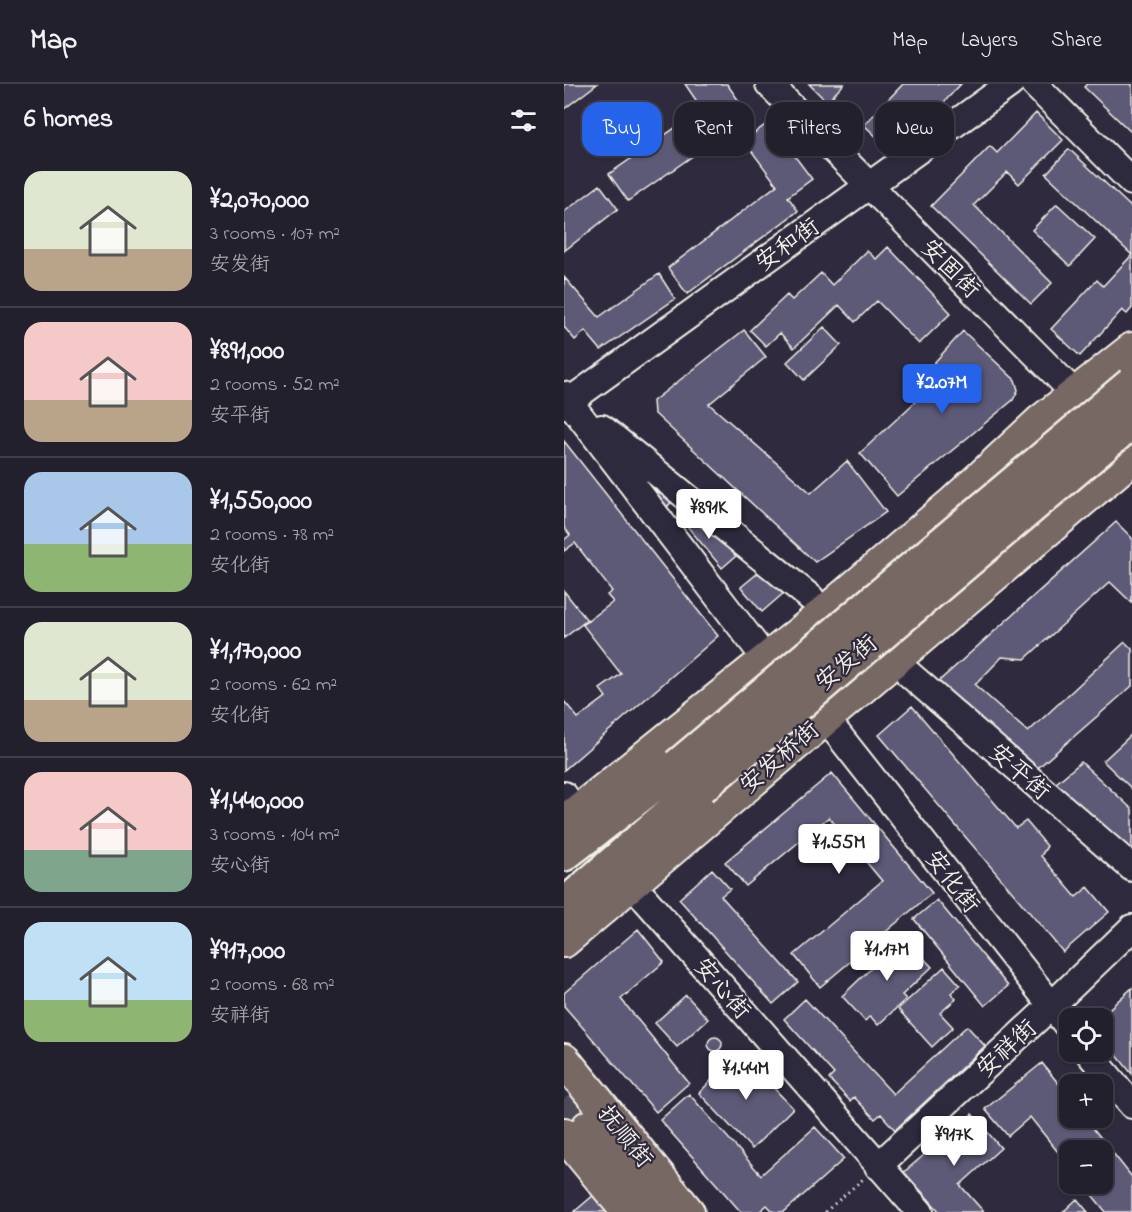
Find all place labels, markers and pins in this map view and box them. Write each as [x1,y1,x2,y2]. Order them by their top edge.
pin: ¥2.07M [893,364,991,415]
pin: ¥891K [667,489,751,540]
pin: ¥1.55M [790,824,888,875]
pin: ¥1.17M [838,931,936,982]
pin: ¥1.44M [697,1050,795,1101]
pin: ¥917K [912,1116,996,1167]

